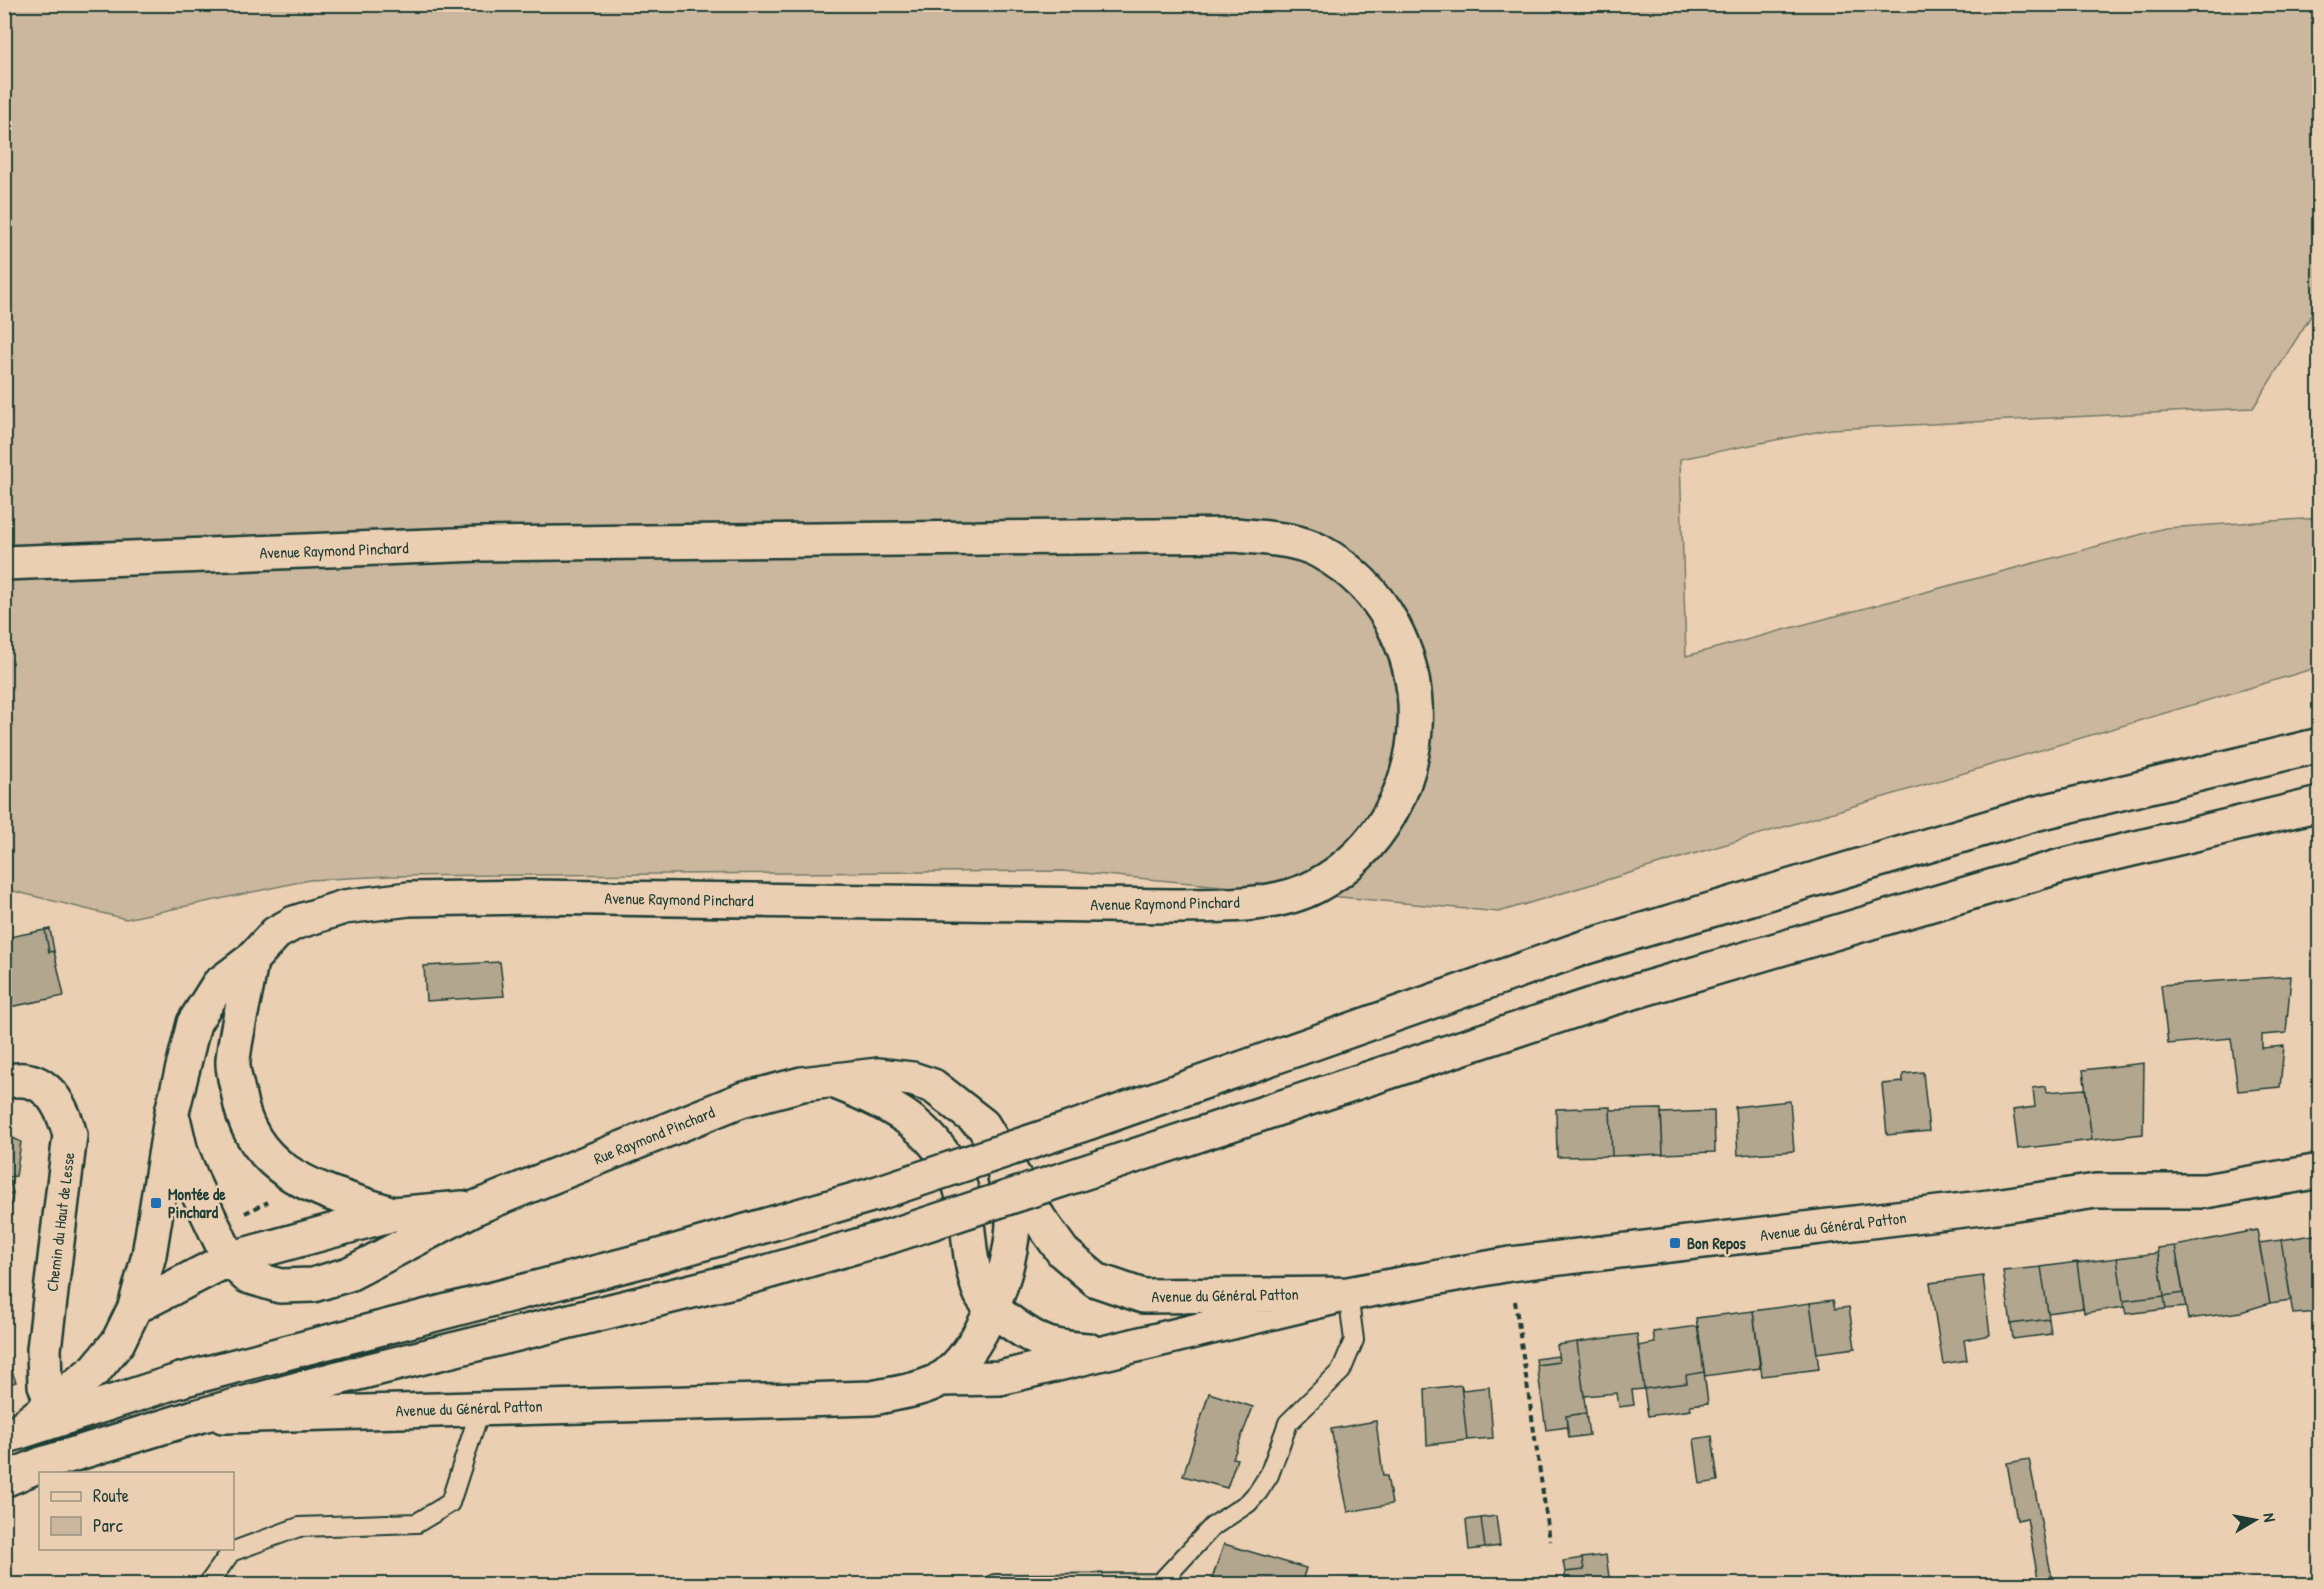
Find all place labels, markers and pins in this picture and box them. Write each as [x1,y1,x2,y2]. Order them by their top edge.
place label: Montée de Pinchard [168,1183,226,1223]
marker: Montée de Pinchard [149,1196,163,1210]
place label: Bon Repos [1687,1232,1746,1255]
marker: Bon Repos [1668,1236,1682,1250]

